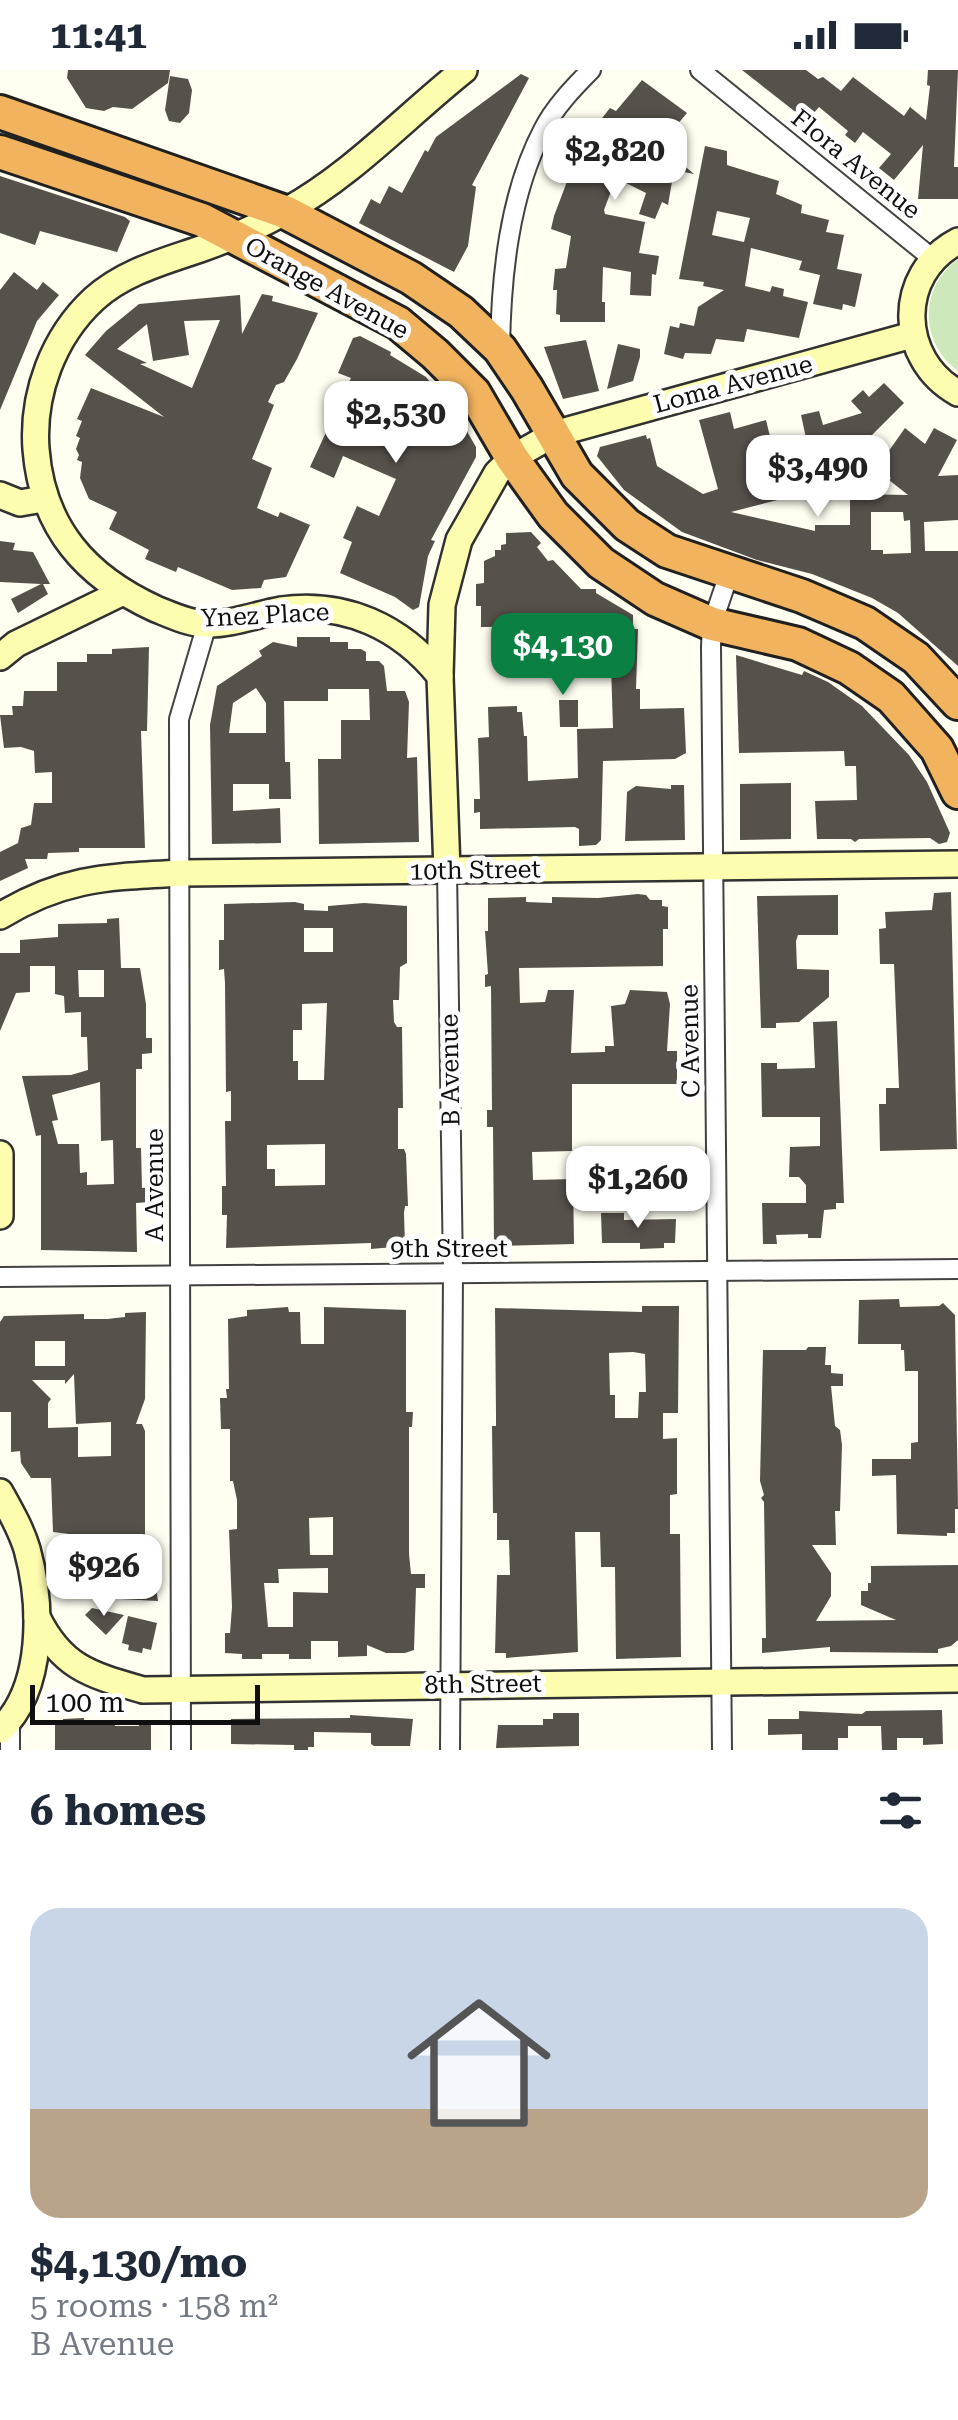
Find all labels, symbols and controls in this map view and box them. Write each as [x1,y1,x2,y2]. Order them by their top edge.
text: 11:41 [50,13,147,57]
street label: Flora Avenue [786,103,926,225]
pin: $2,820 [534,118,696,203]
text: $2,820 [565,131,665,169]
street label: Orange Avenue [240,231,414,345]
street label: Loma Avenue [650,349,816,419]
pin: $2,530 [315,381,477,466]
text: $2,530 [346,394,446,432]
pin: $3,490 [737,435,899,520]
text: $3,490 [768,448,868,486]
street label: Ynez Place [200,597,330,633]
pin: $4,130 [482,613,644,698]
text: $4,130 [513,626,613,664]
street label: 10th Street [409,854,541,886]
street label: C Avenue [675,984,705,1098]
street label: B Avenue [435,1013,465,1127]
street label: A Avenue [140,1128,169,1242]
pin: $1,260 [557,1146,719,1231]
text: $1,260 [588,1159,688,1197]
street label: 9th Street [390,1234,508,1263]
pin: $926 [45,1534,163,1619]
text: $926 [68,1547,140,1585]
street label: 8th Street [424,1668,542,1700]
scale bar [30,1680,260,1724]
text: 100 m [45,1686,125,1719]
icon: filters [873,1783,928,1838]
text: 6 homes [30,1786,206,1835]
icon: home [389,1973,569,2153]
text: $4,130/mo [30,2238,247,2287]
text: 5 rooms · 158 m² [30,2287,278,2325]
text: B Avenue [30,2325,174,2363]

